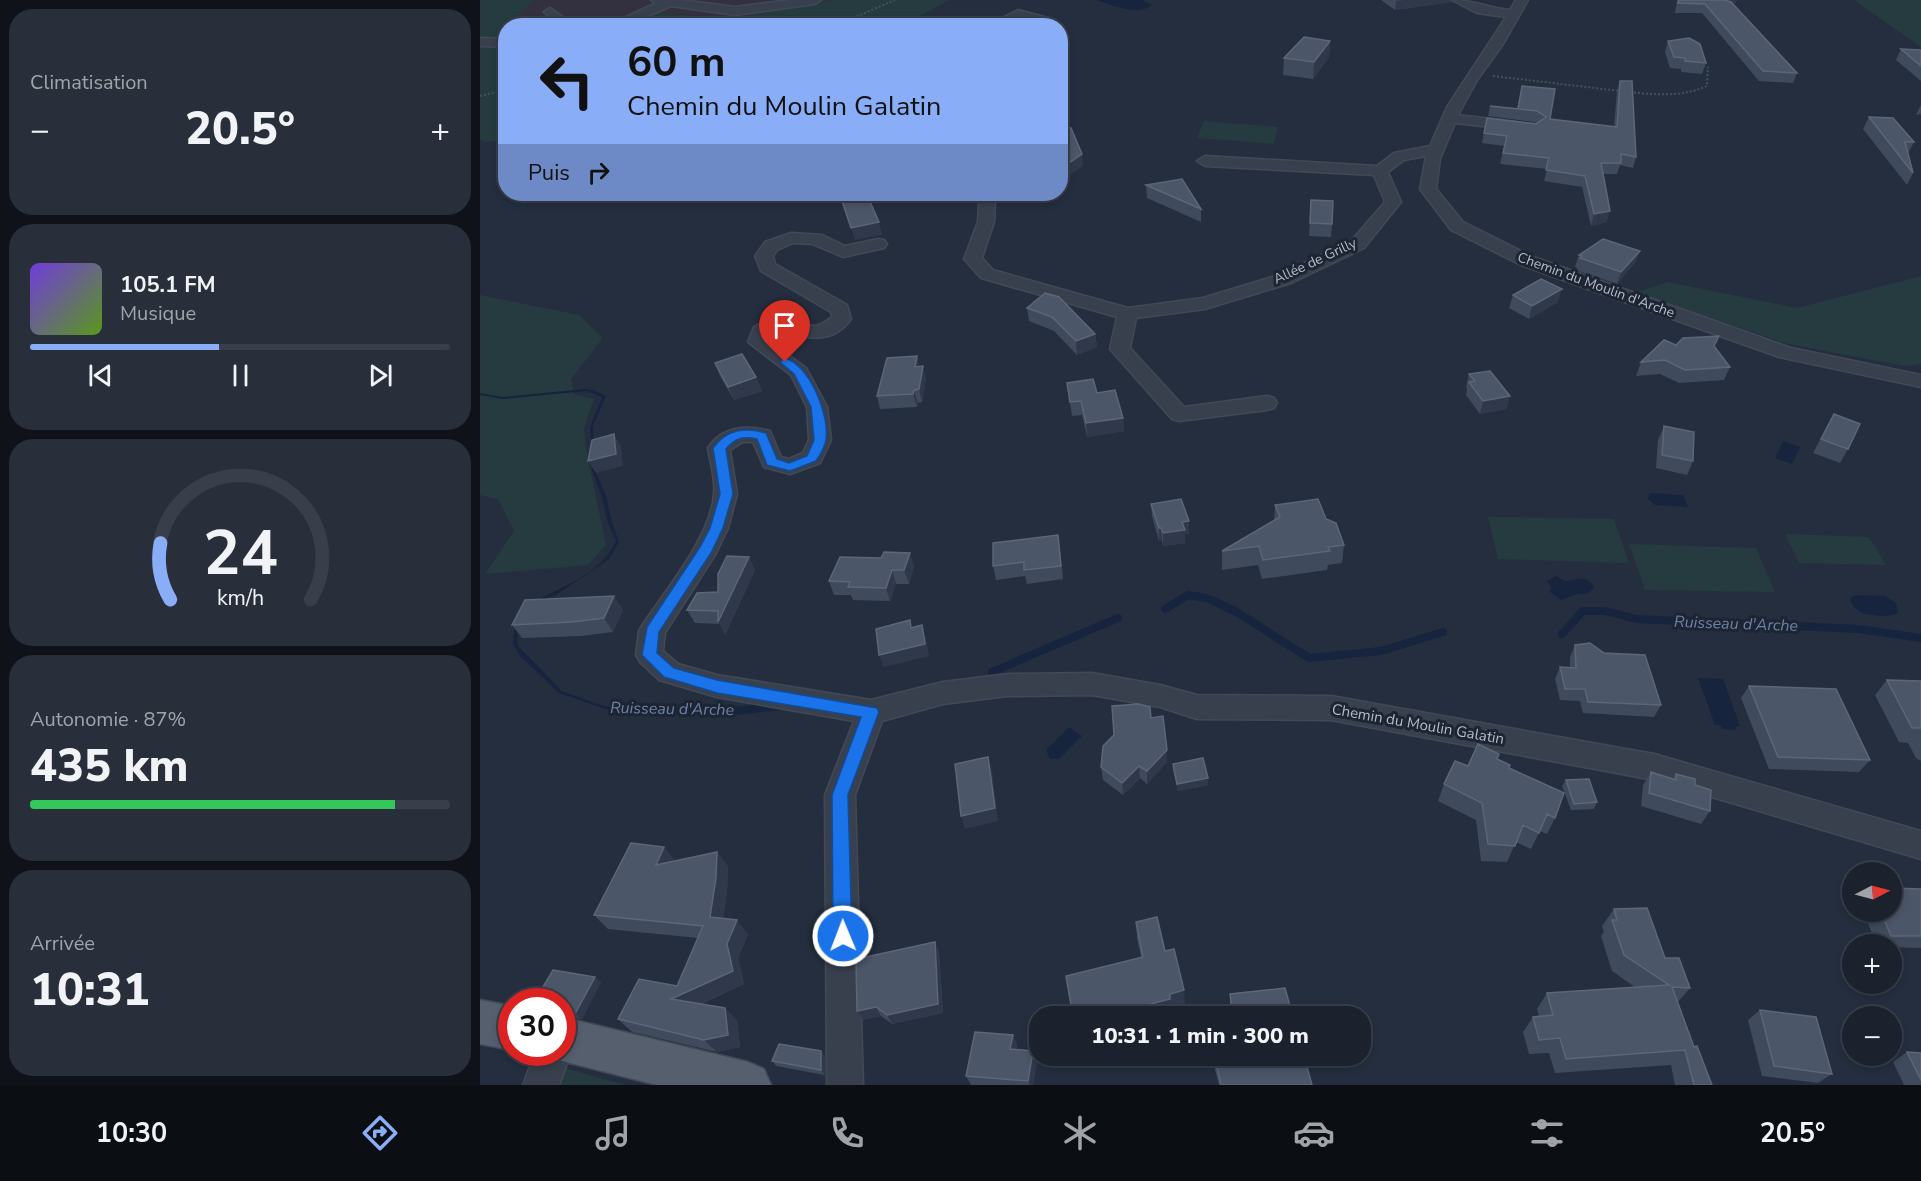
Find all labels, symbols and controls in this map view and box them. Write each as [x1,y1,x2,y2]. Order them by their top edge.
text: 60 m [627,34,726,91]
icon: left [528,42,606,120]
text: Climatisation [30,69,148,96]
text: Chemin du Moulin Galatin [627,88,941,125]
text: 20.5° [185,99,295,160]
text: − [30,108,50,153]
text: + [430,108,450,153]
icon: right [582,156,615,189]
text: Puis [528,158,570,188]
street label: Allée de Grilly [1270,233,1360,289]
street label: Chemin du Moulin d'Arche [1515,248,1677,322]
text: 105.1 FM [120,270,216,300]
text: Musique [120,300,196,327]
pin [759,300,810,362]
icon: arrive [768,309,801,342]
icon: previous [84,359,117,392]
icon: pause [224,359,257,392]
icon: next [364,359,397,392]
text: 24 [203,511,277,596]
text: km/h [216,583,264,613]
water label: Ruisseau d'Arche [1674,611,1799,637]
water label: Ruisseau d'Arche [610,697,735,721]
street label: Chemin du Moulin Galatin [1330,699,1506,749]
text: Autonomie · 87% [30,706,186,733]
text: 435 km [30,736,189,797]
north arrow [1842,862,1902,922]
map controls [1842,862,1902,1066]
position arrow [811,904,875,968]
text: Arrivée [30,930,95,957]
button: + [1842,934,1902,994]
text: 10:31 [30,960,150,1021]
speed limit sign: 30 [498,988,576,1066]
button: − [1842,1006,1902,1066]
text: 10:31 · 1 min · 300 m [1091,1021,1309,1051]
icon: directions [359,1112,401,1154]
icon: music [592,1112,634,1154]
icon: phone [826,1112,868,1154]
icon: climate [1059,1112,1101,1154]
icon: car [1293,1112,1335,1154]
icon: filters [1526,1112,1568,1154]
text: 10:30 [96,1115,167,1152]
text: 20.5° [1760,1115,1825,1152]

